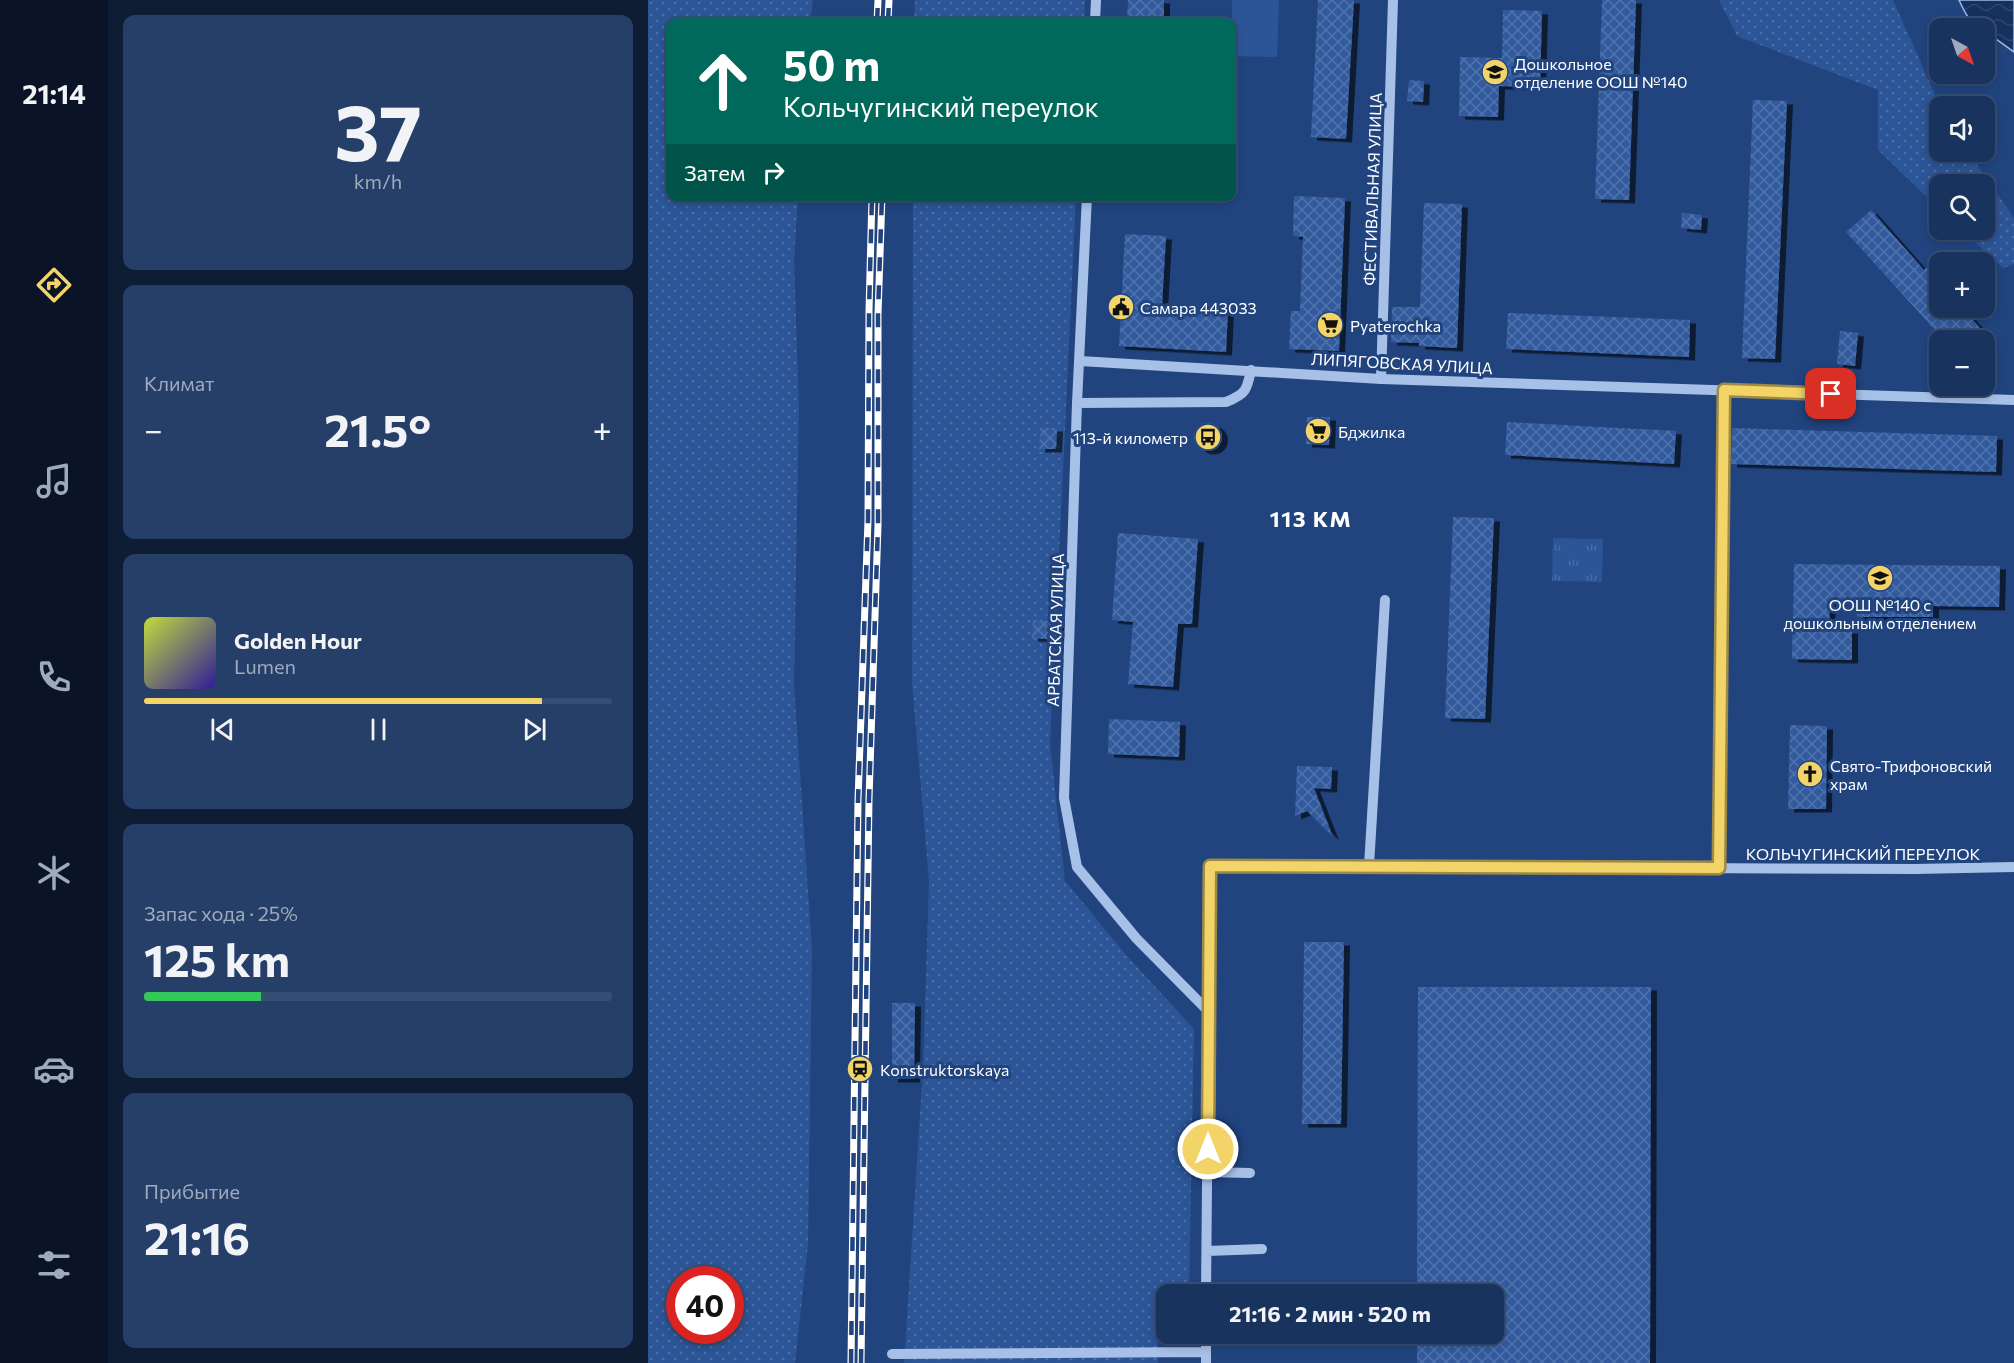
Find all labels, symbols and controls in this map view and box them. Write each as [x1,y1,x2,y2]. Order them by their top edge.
north arrow [1929,18,1995,84]
map controls [1929,18,1995,396]
text: 50 m [783,38,880,90]
icon: ahead [684,42,762,120]
place label: Дошкольное отделение ООШ №140 [1514,54,1687,91]
school or university icon: Дошкольное отделение ООШ №140 [1480,57,1510,87]
text: 21:14 [22,77,86,110]
text: 37 [334,82,422,177]
text: Кольчугинский переулок [783,90,1099,123]
street label: ФЕСТИВАЛЬНАЯ УЛИЦА [1359,92,1385,286]
button: sound [1929,96,1995,162]
icon: right [757,156,790,189]
text: Затем [684,159,745,186]
text: km/h [354,169,402,193]
button: search [1929,174,1995,240]
button: + [1929,252,1995,318]
icon: directions [33,264,75,306]
public building icon: Самара 443033 [1106,292,1136,322]
place label: Самара 443033 [1140,298,1257,317]
supermarket icon: Pyaterochka [1315,310,1345,340]
place label: Pyaterochka [1350,316,1441,335]
button: − [1929,330,1995,396]
street label: ЛИПЯГОВСКАЯ УЛИЦА [1311,349,1493,377]
pin [1805,368,1856,419]
text: Климат [144,371,214,395]
icon: arrive [1814,377,1847,410]
text: 21.5° [324,401,431,456]
text: − [144,408,163,449]
text: + [593,408,612,449]
supermarket icon: Бджилка [1303,416,1333,446]
bus stop icon: 113-й километр [1193,422,1223,452]
place label: Бджилка [1338,422,1405,441]
place label: 113-й километр [1073,428,1188,447]
icon: music [33,460,75,502]
district label: 113 КМ [1270,505,1352,532]
street label: АРБАТСКАЯ УЛИЦА [1043,553,1067,707]
school or university icon: ООШ №140 с дошкольным отделением [1865,563,1895,593]
place label: ООШ №140 с дошкольным отделением [1784,595,1976,632]
text: Golden Hour [234,627,362,654]
text: Lumen [234,654,296,678]
icon: phone [33,656,75,698]
icon: previous [206,713,239,746]
icon: pause [362,713,395,746]
icon: next [518,713,551,746]
place label: Свято-Трифоновский храм [1830,756,1992,793]
church icon: Свято-Трифоновский храм [1795,759,1825,789]
street label: КОЛЬЧУГИНСКИЙ ПЕРЕУЛОК [1746,844,1981,863]
icon: climate [33,852,75,894]
text: Запас хода · 25% [144,901,298,925]
text: 125 km [144,931,290,986]
icon: car [33,1048,75,1090]
station icon: Konstruktorskaya [845,1054,875,1084]
place label: Konstruktorskaya [880,1060,1009,1079]
position arrow [1176,1117,1240,1181]
text: Прибытие [144,1179,240,1203]
text: 21:16 [144,1209,250,1264]
icon: filters [33,1244,75,1286]
speed limit sign: 40 [666,1266,744,1344]
text: 21:16 · 2 мин · 520 m [1229,1300,1431,1327]

